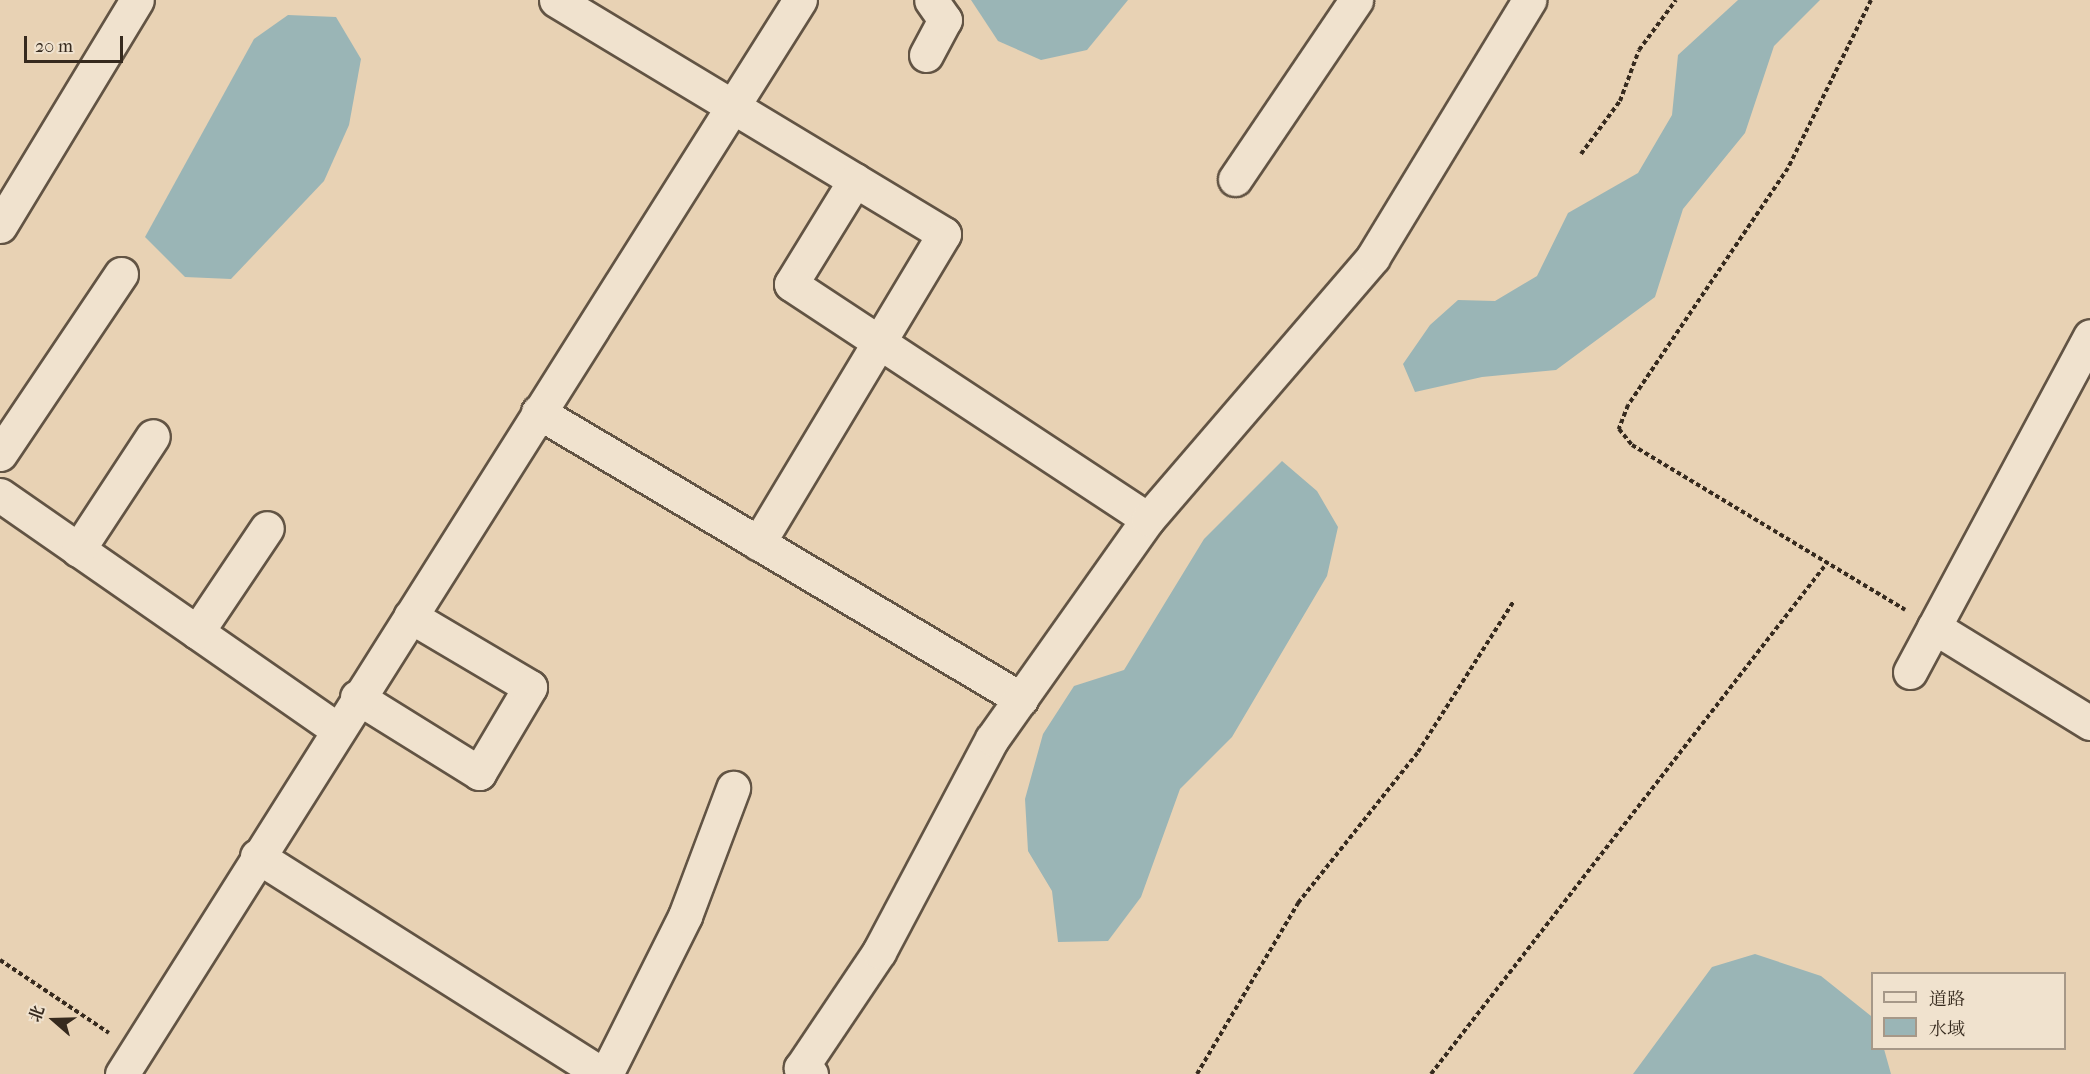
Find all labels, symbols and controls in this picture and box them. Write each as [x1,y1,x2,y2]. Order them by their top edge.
scale bar [27,24,126,62]
text: 20 m [35,36,73,57]
legend [1871,972,2066,1050]
text: 道路 [1929,989,1965,1010]
north arrow [24,990,84,1050]
text: 北 [25,1003,48,1024]
text: 水域 [1929,1019,1965,1040]

